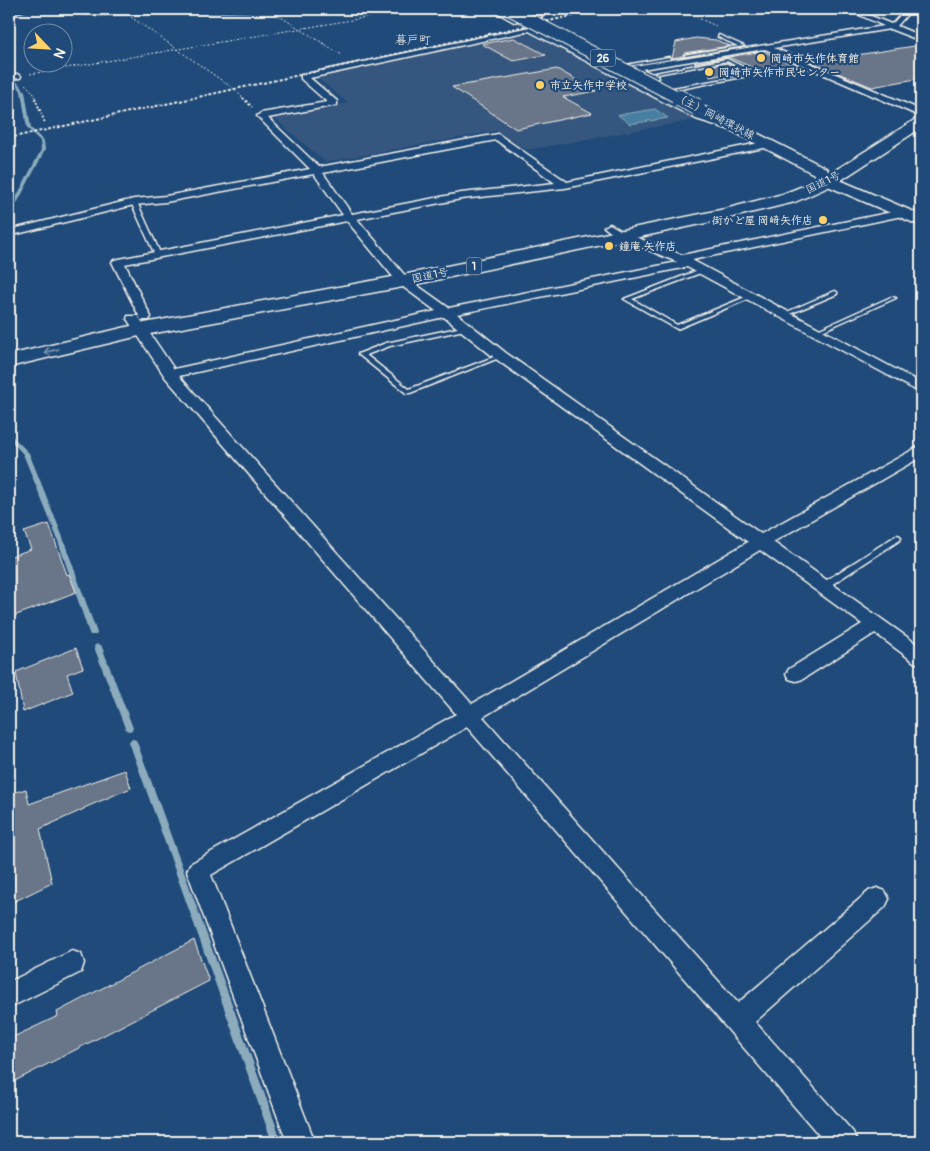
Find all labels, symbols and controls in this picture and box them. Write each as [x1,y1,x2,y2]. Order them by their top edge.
north arrow [22,22,72,72]
district label: 暮戸町 [395,33,431,48]
text: N [50,45,69,61]
road number: 26 [590,49,616,66]
marker: 岡崎市矢作体育館 [755,52,767,64]
place label: 岡崎市矢作体育館 [771,52,859,65]
marker: 岡崎市矢作市民センター [703,66,715,78]
place label: 岡崎市矢作市民センター [719,66,840,79]
marker: 市立矢作中学校 [534,79,546,91]
place label: 市立矢作中学校 [550,79,627,92]
street label: （主）岡崎環状線 [673,91,757,142]
street label: 国道1号 [804,168,843,196]
place label: 街かど屋 岡崎矢作店 [712,214,813,227]
marker: 街かど屋 岡崎矢作店 [817,214,829,226]
marker: 鐘庵 矢作店 [603,240,615,252]
place label: 鐘庵 矢作店 [619,240,676,253]
road number: 1 [466,258,482,274]
street label: 国道1号 [411,265,450,286]
one-way arrow [44,347,60,356]

